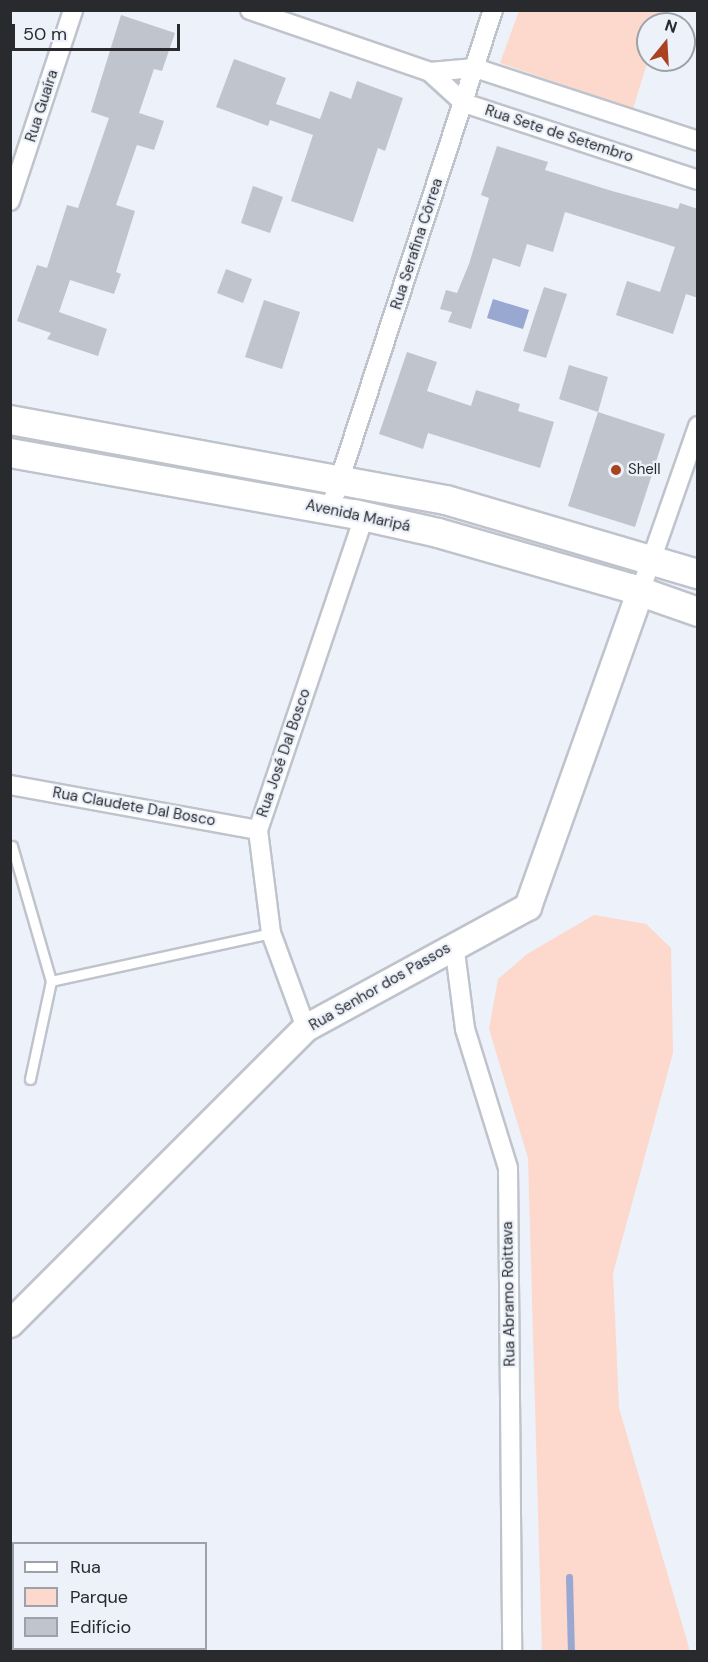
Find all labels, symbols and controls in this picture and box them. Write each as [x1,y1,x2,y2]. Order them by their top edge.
scale bar [15,12,183,50]
north arrow [636,12,696,72]
text: N [662,15,680,38]
text: 50 m [23,22,67,46]
street label: Rua Guaíra [22,68,62,144]
street label: Rua Sete de Setembro [483,102,635,166]
street label: Rua Serafina Côrrea [387,176,447,312]
place label: Shell [628,461,661,479]
marker: Shell [609,463,623,477]
street label: Avenida Maripá [304,496,412,536]
street label: Rua José Dal Bosco [254,686,314,820]
street label: Rua Claudete Dal Bosco [51,784,217,830]
street label: Rua Senhor dos Passos [306,939,454,1035]
street label: Rua Abramo Roittava [499,1221,519,1367]
legend [12,1542,207,1650]
text: Rua [70,1555,101,1579]
text: Parque [70,1585,128,1609]
text: Edifício [70,1615,131,1639]

